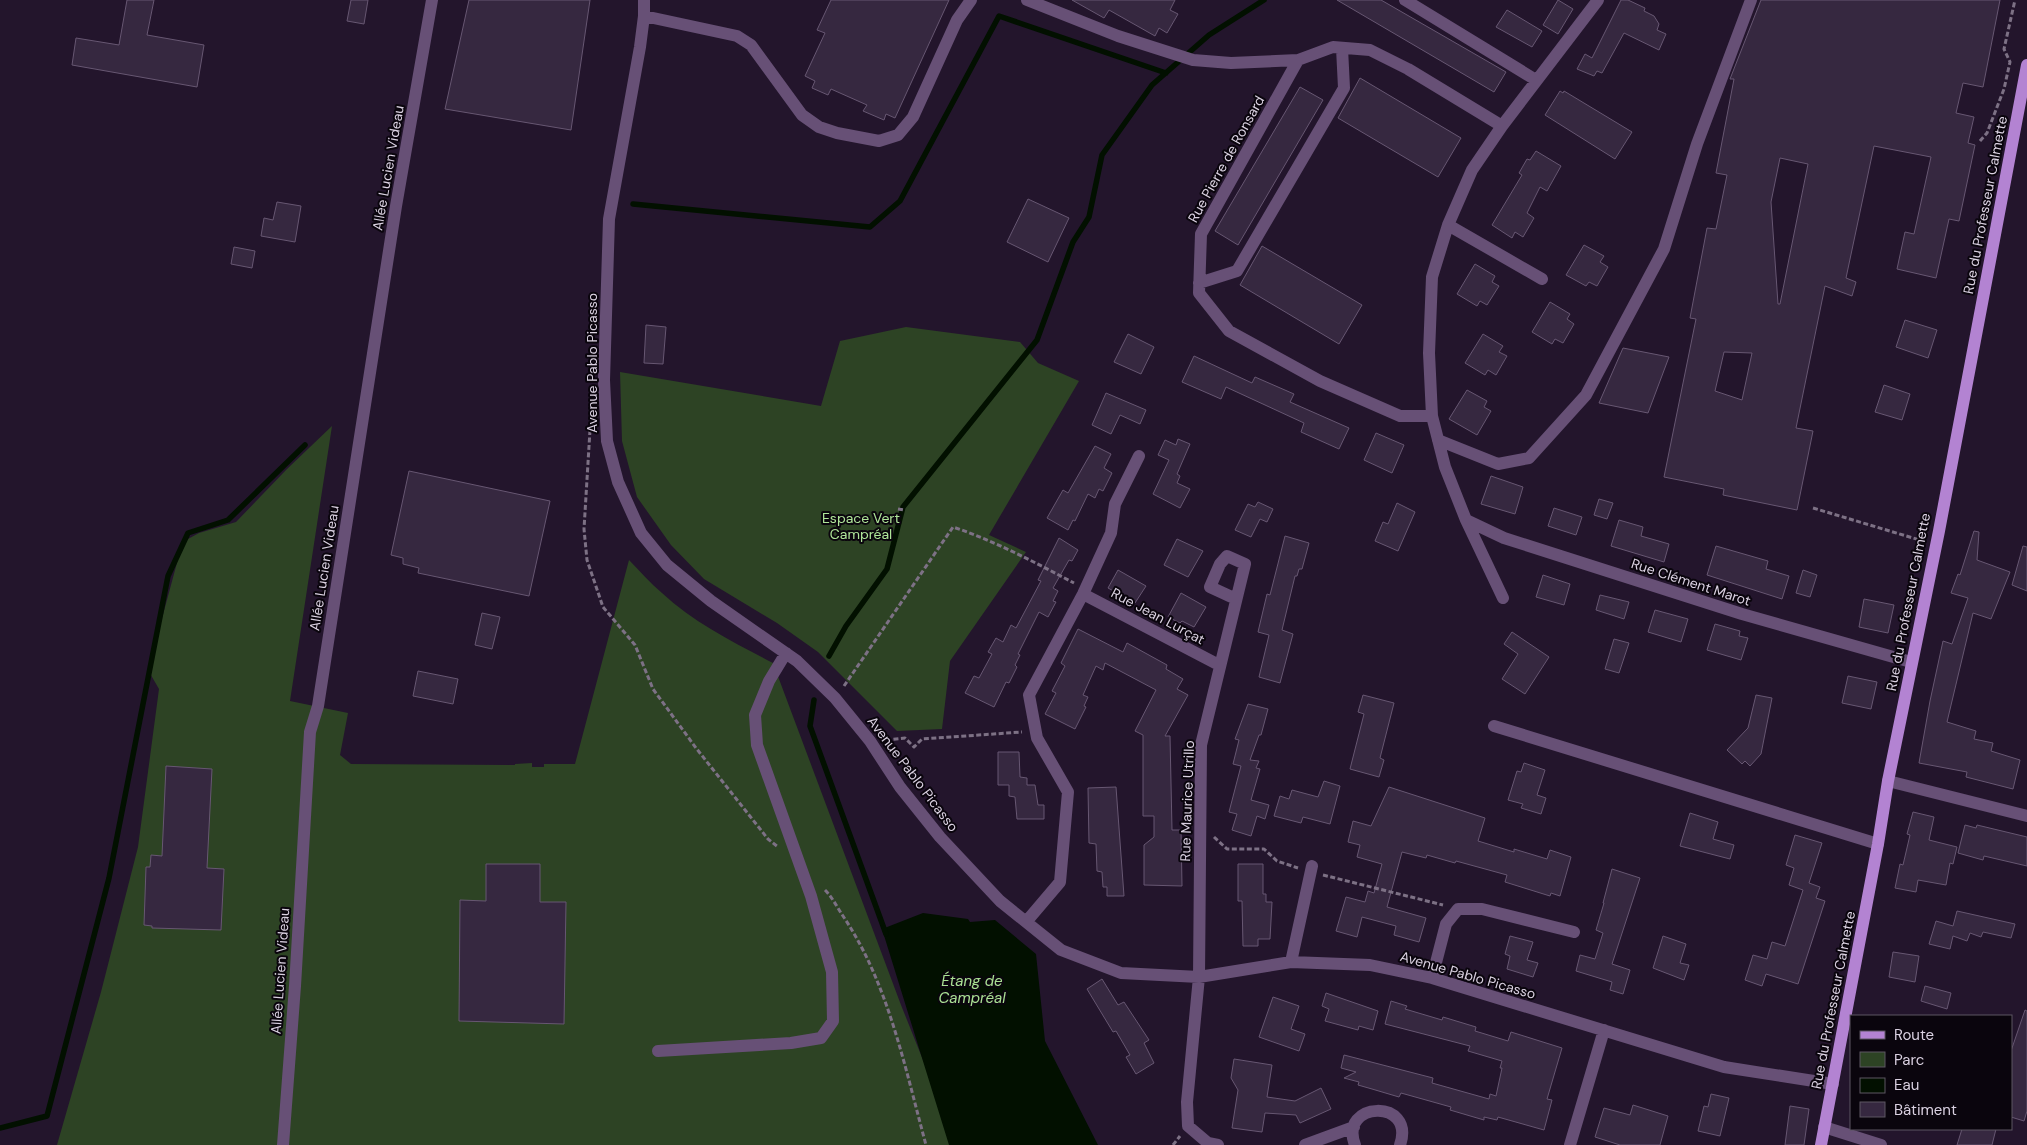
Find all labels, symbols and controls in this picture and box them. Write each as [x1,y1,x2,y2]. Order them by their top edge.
street label: Rue Pierre de Ronsard [1184,92,1268,226]
street label: Allée Lucien Videau [368,104,408,232]
street label: Rue du Professeur Calmette [1959,114,2011,296]
street label: Avenue Pablo Picasso [583,293,601,433]
street label: Allée Lucien Videau [305,504,343,632]
park label: Espace Vert Campréal [822,509,900,543]
street label: Rue du Professeur Calmette [1882,511,1934,693]
street label: Rue Clément Marot [1629,554,1753,610]
street label: Rue Jean Lurçat [1108,584,1208,648]
street label: Avenue Pablo Picasso [864,713,962,835]
street label: Rue Maurice Utrillo [1176,740,1198,862]
street label: Allée Lucien Videau [267,907,293,1035]
street label: Rue du Professeur Calmette [1807,909,1859,1091]
street label: Avenue Pablo Picasso [1398,947,1538,1003]
water label: Étang de Campréal [938,971,1006,1008]
legend [1850,1015,2012,1130]
text: Route [1894,1025,1934,1045]
text: Parc [1894,1050,1924,1070]
text: Eau [1894,1075,1919,1095]
text: Bâtiment [1894,1100,1957,1120]

